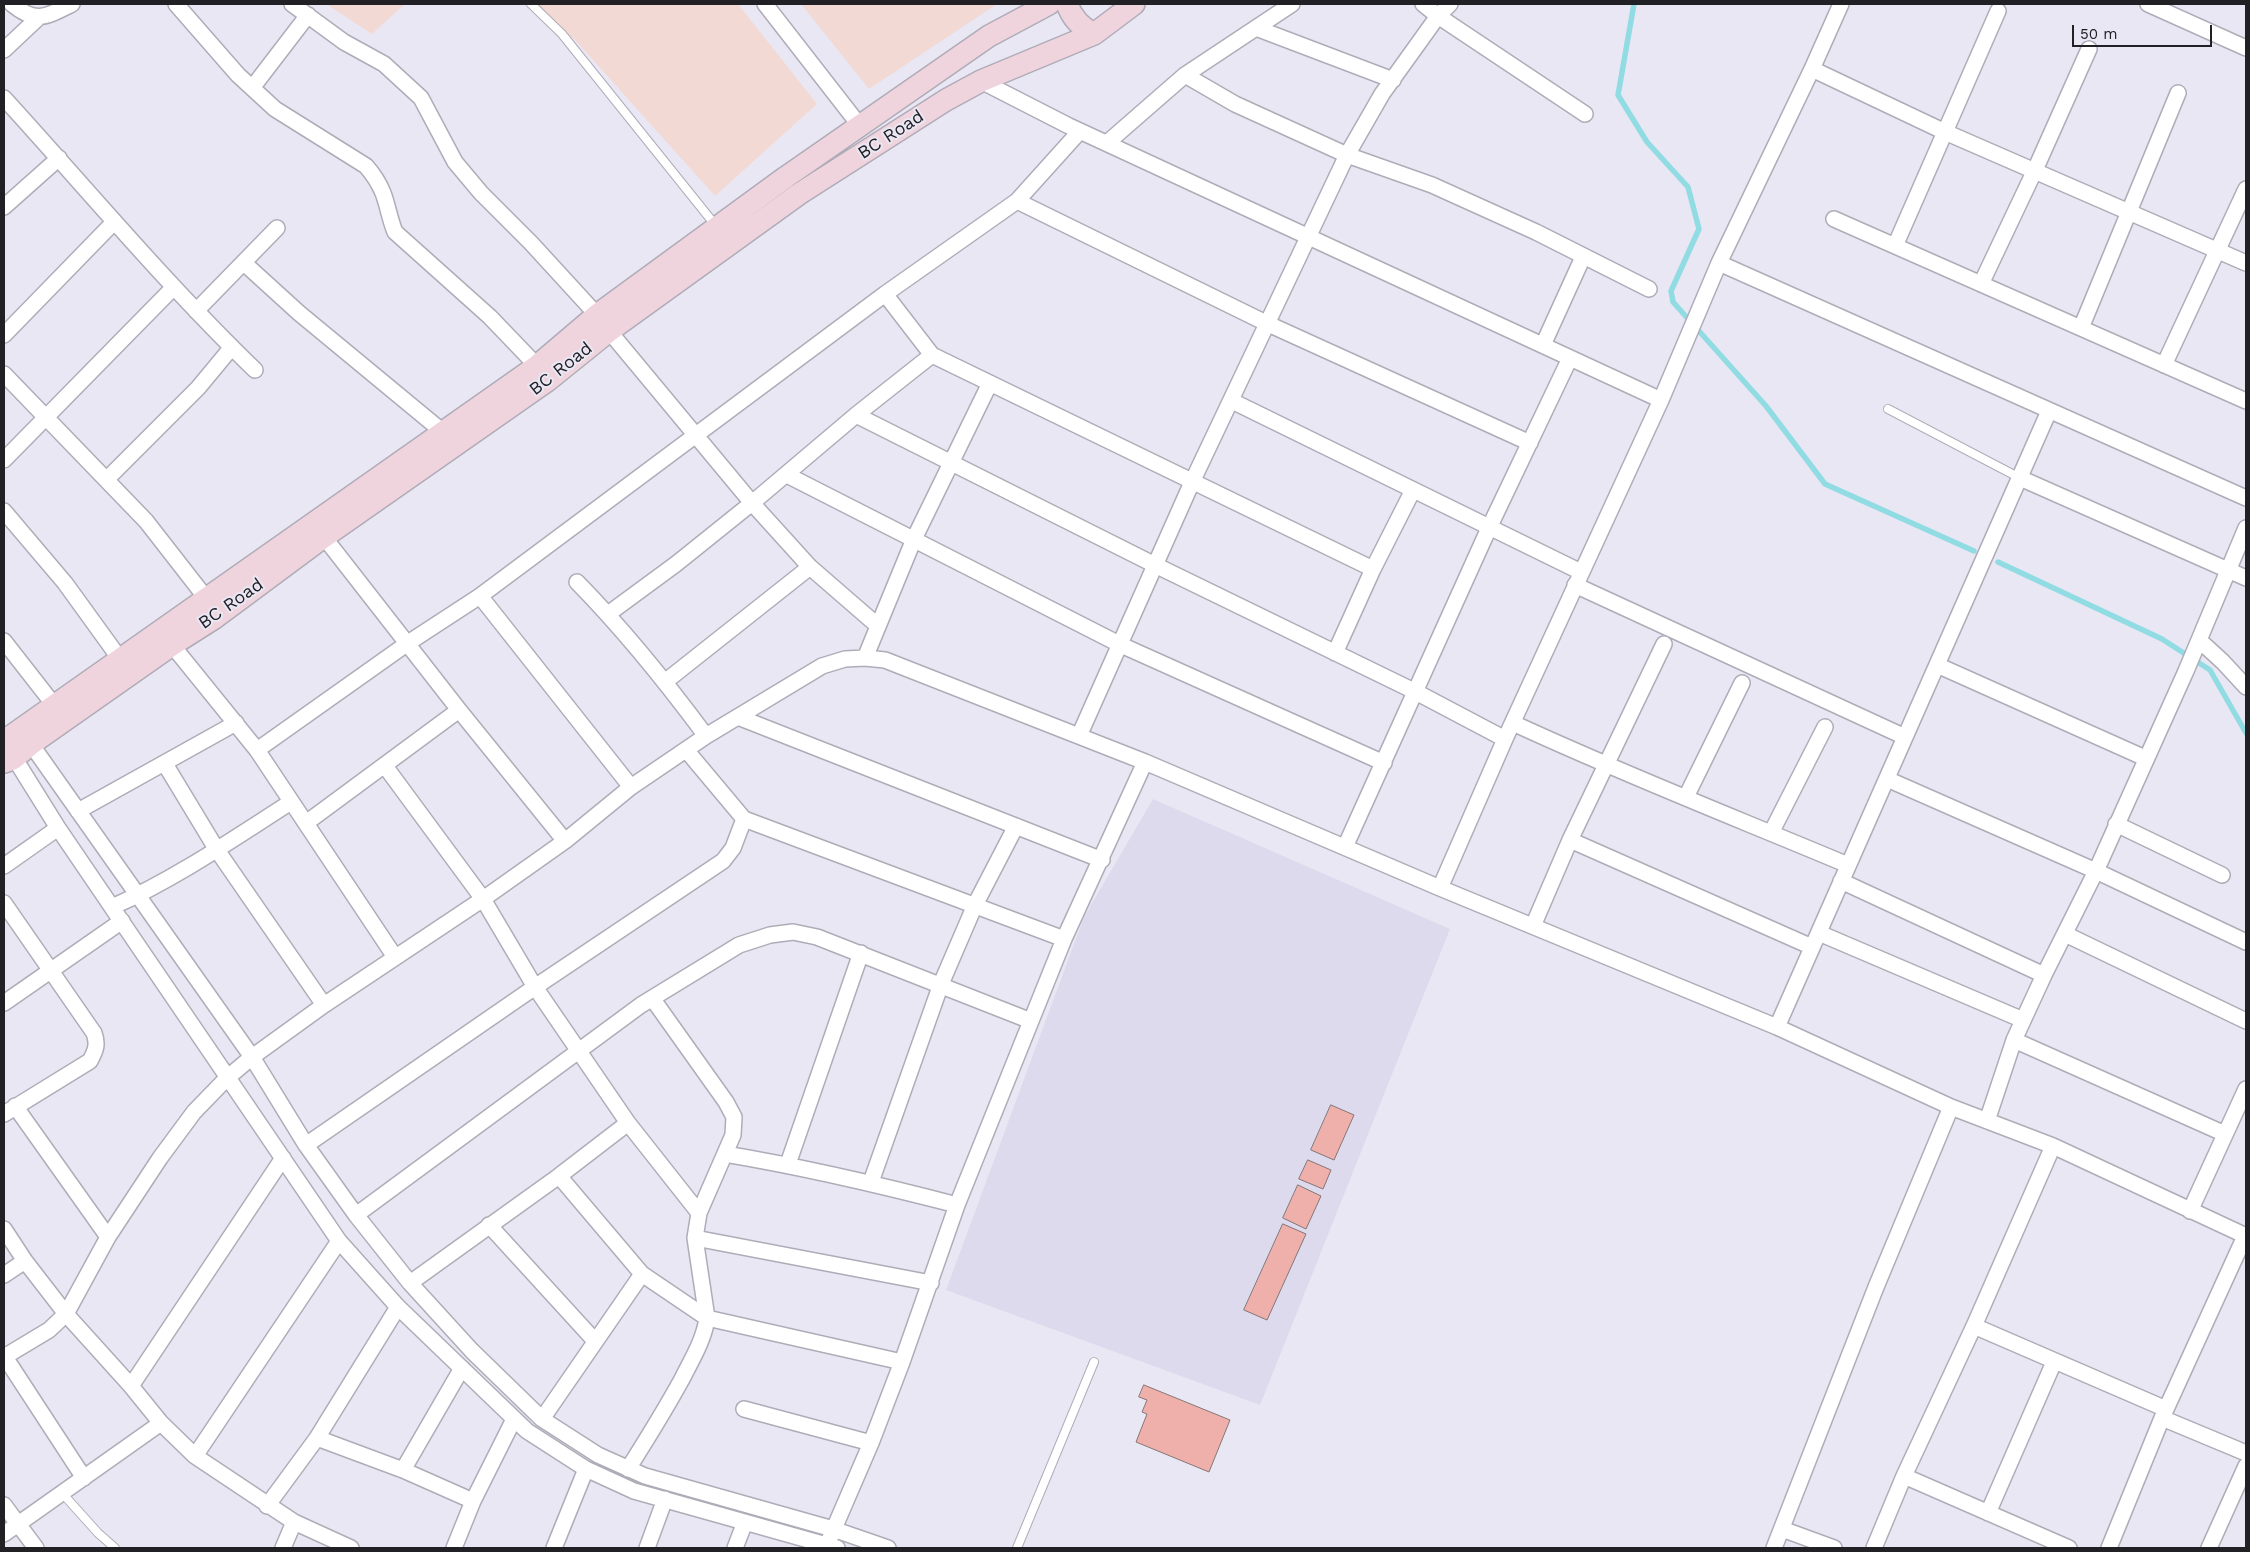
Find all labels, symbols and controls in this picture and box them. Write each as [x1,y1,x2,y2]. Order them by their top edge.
scale bar [2075,15,2215,47]
text: 50 m [2080,25,2117,43]
street label: BC Road [854,106,928,164]
street label: BC Road [525,338,597,400]
street label: BC Road [194,574,268,634]

